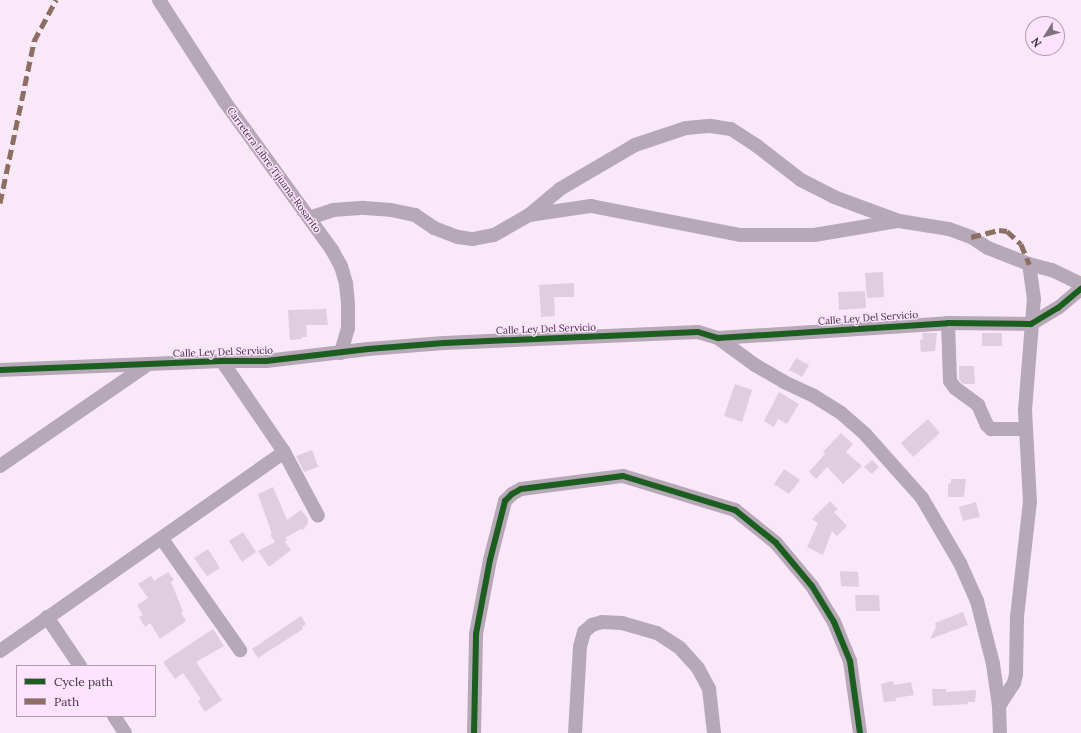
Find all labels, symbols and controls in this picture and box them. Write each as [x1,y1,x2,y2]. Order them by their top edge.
north arrow [1025,16,1065,56]
text: N [1028,35,1044,50]
street label: Carretera Libre Tijuana-Rosarito [224,105,324,235]
street label: Calle Ley Del Servicio [818,309,918,327]
street label: Calle Ley Del Servicio [496,321,596,337]
street label: Calle Ley Del Servicio [173,344,273,360]
legend [16,665,156,717]
text: Cycle path [54,674,113,689]
text: Path [54,694,79,709]

